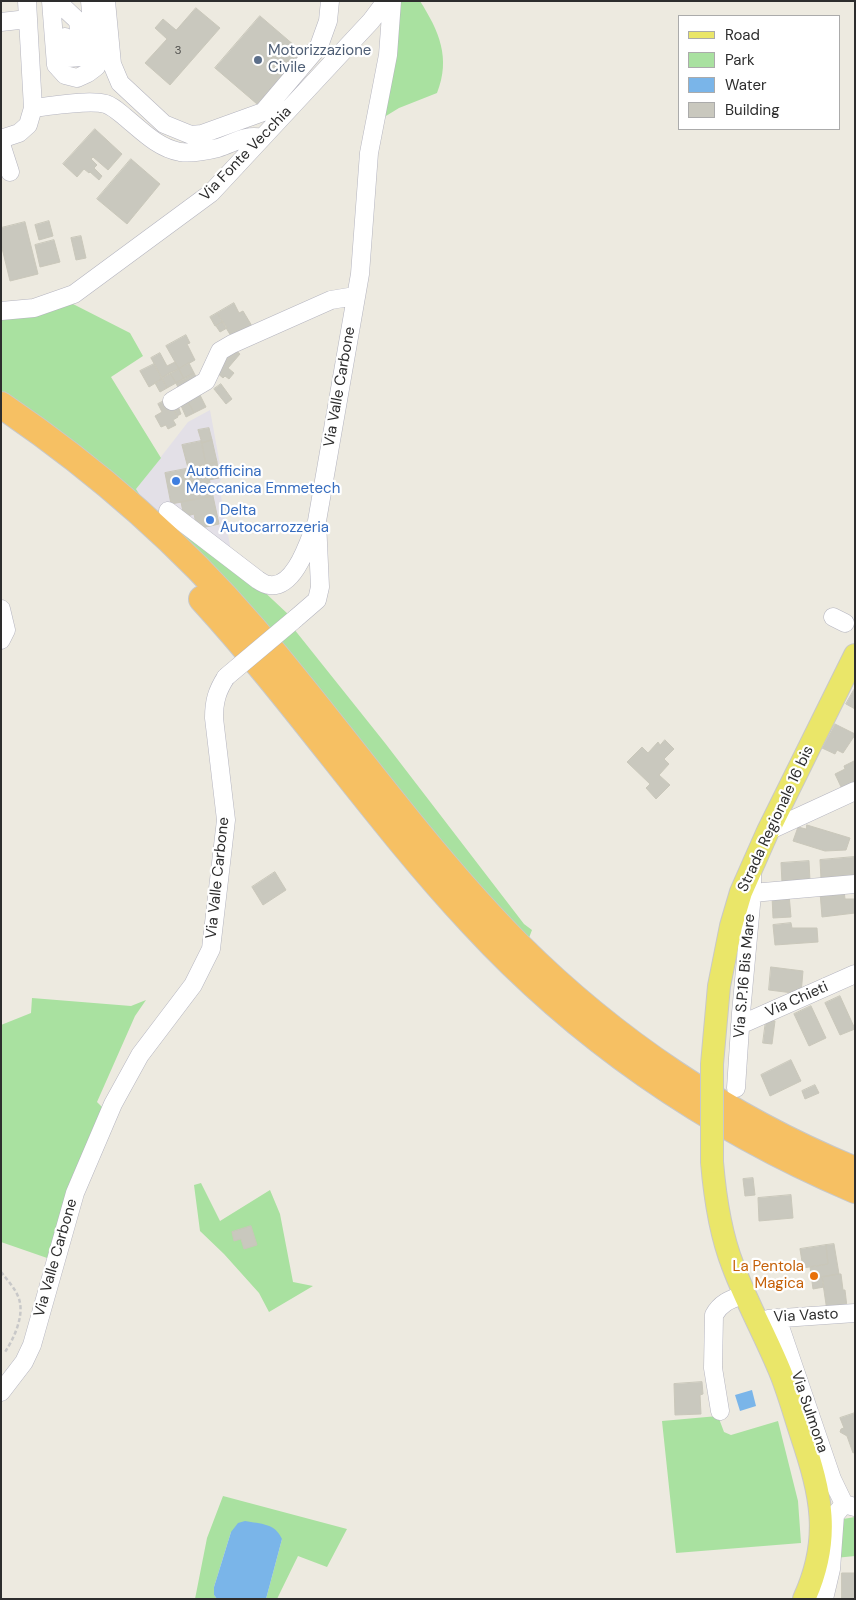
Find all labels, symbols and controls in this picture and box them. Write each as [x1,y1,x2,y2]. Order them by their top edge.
legend [678,15,841,130]
text: Road [725,25,760,45]
place label: Motorizzazione Civile [268,42,371,77]
house number: 3 [174,44,182,58]
text: Park [725,50,755,70]
marker: Motorizzazione Civile [252,54,264,66]
text: Water [725,75,766,95]
text: Building [725,100,780,120]
street label: Via Fonte Vecchia [196,103,296,205]
street label: Via Valle Carbone [321,325,359,449]
place label: Autofficina Meccanica Emmetech [186,463,340,498]
marker: Autofficina Meccanica Emmetech [170,475,182,487]
place label: Delta Autocarrozzeria [220,502,329,537]
marker: Delta Autocarrozzeria [204,514,216,526]
street label: Strada Regionale 16 bis [734,743,818,895]
street label: Via Valle Carbone [203,816,233,940]
street label: Via S.P.16 Bis Mare [731,913,759,1039]
street label: Via Chieti [763,978,831,1022]
street label: Via Valle Carbone [31,1197,81,1319]
place label: La Pentola Magica [732,1258,804,1293]
marker: La Pentola Magica [808,1270,820,1282]
street label: Via Vasto [773,1305,839,1327]
street label: Via Sulmona [787,1369,831,1455]

